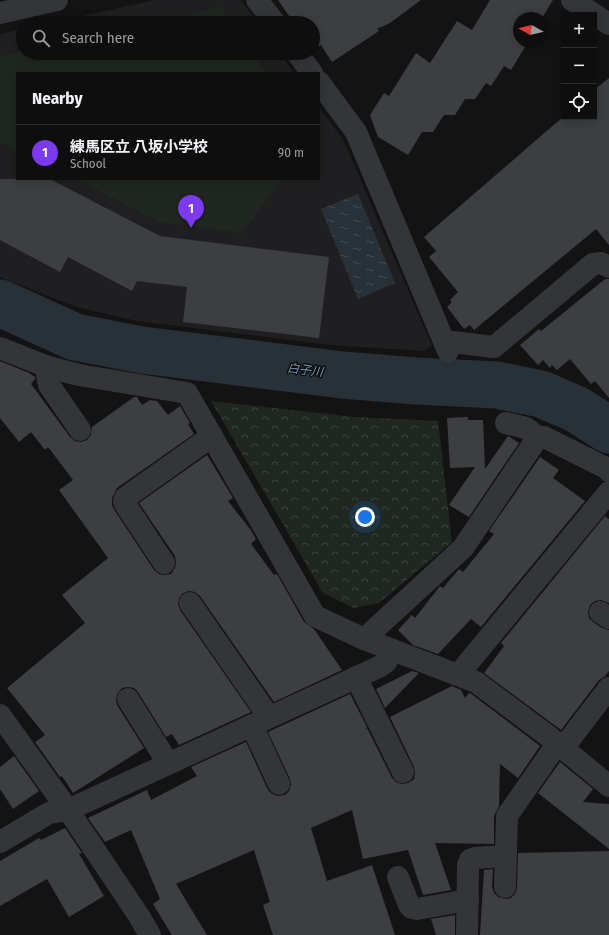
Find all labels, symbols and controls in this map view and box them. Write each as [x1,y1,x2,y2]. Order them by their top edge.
north arrow [513,12,549,48]
map controls [561,12,597,120]
button: + [561,12,597,48]
search box [16,16,320,60]
icon: search [30,27,52,49]
text: Search here [62,29,134,47]
button: − [561,48,597,84]
button: locate [561,84,597,120]
text: Nearby [32,88,83,109]
text: 練馬区立 八坂小学校 [70,138,208,156]
text: 1 [42,145,48,160]
text: 90 m [278,145,304,160]
text: School [70,156,106,171]
pin: 1 [178,195,204,228]
water label: 白子川 [286,361,326,379]
your location [355,507,375,527]

